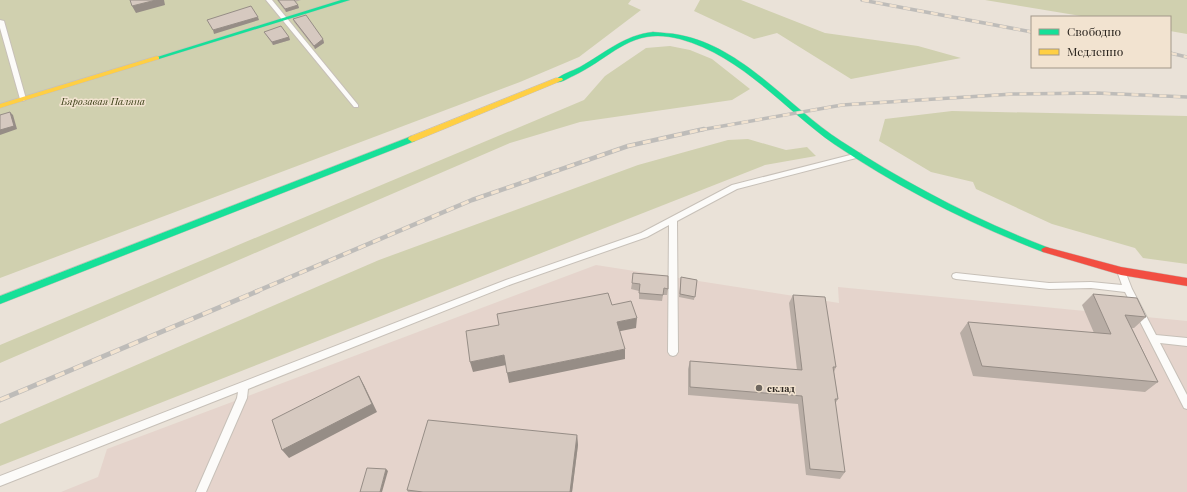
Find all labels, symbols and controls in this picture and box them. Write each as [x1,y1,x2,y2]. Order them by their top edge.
legend [1031,16,1171,68]
text: Свободно [1067,23,1122,39]
text: Медленно [1067,43,1124,59]
park label: Бярозавая Паляна [60,94,145,108]
place label: склад [767,381,795,395]
marker: склад [754,383,764,393]

